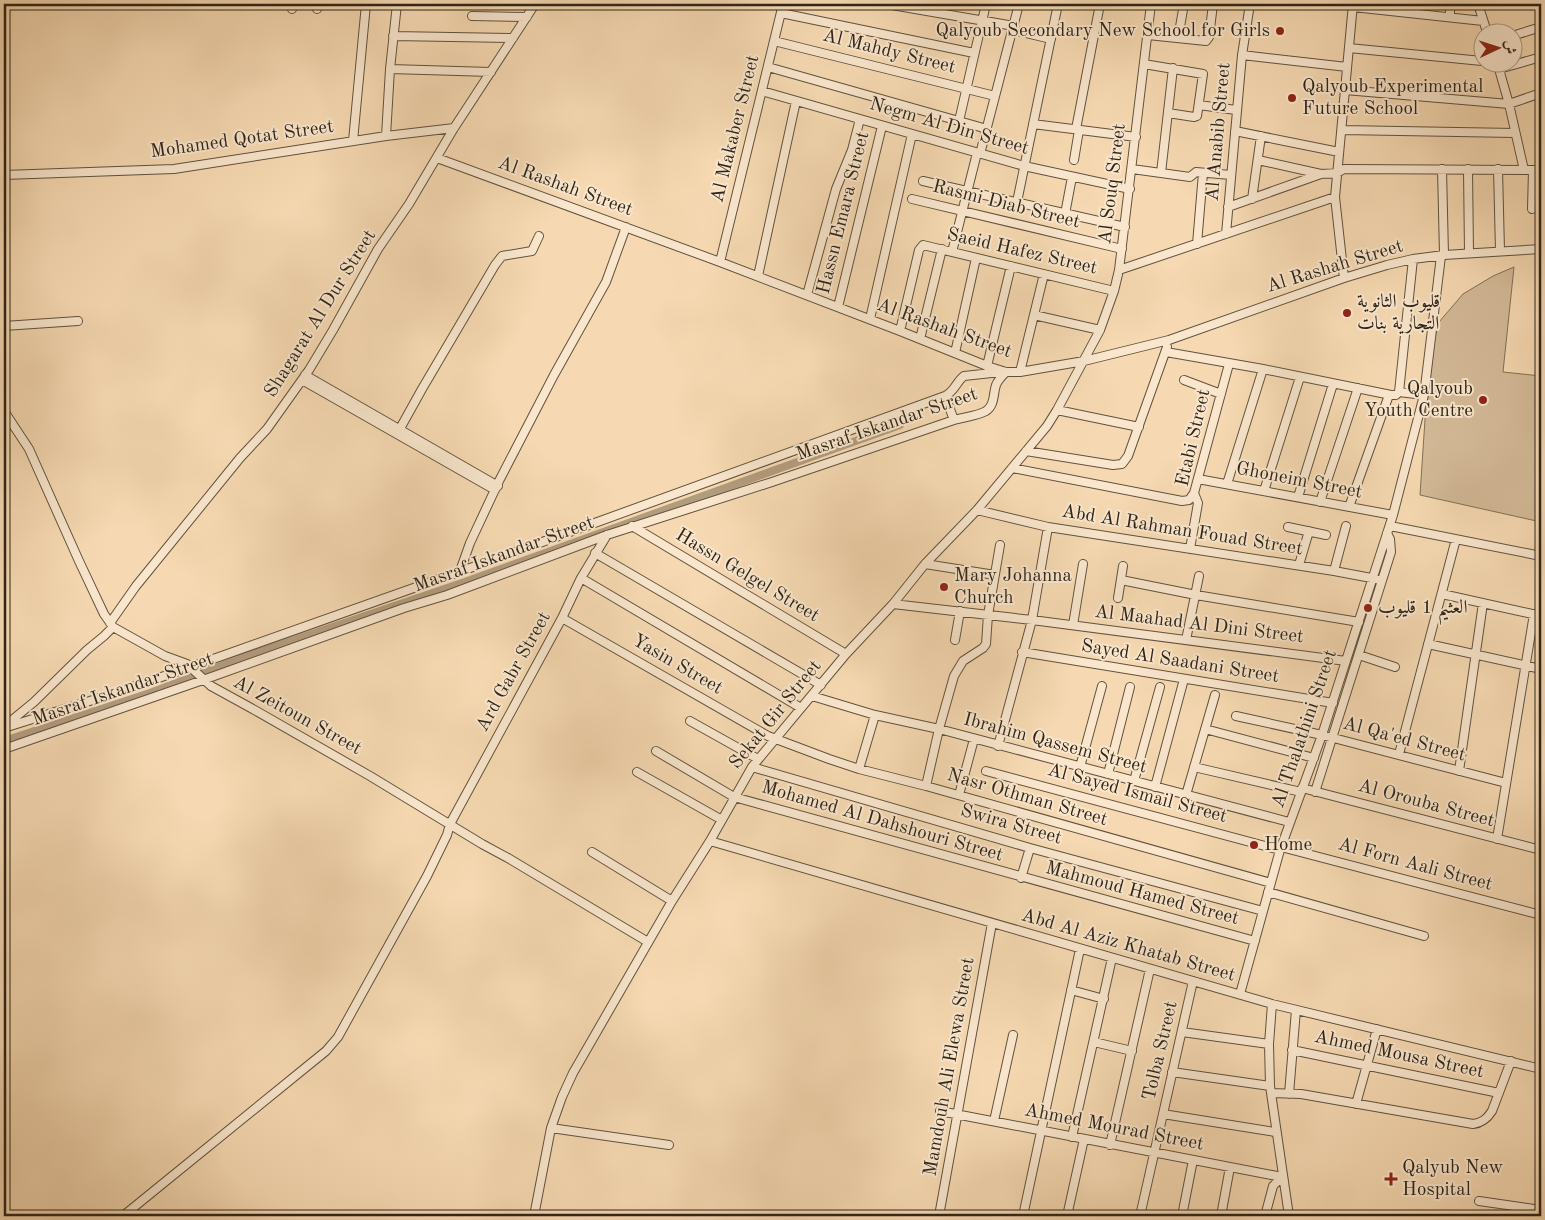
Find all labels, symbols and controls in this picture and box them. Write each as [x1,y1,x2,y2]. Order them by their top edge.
place label: Qalyoub Secondary New School for Girls [936,22,1270,41]
north arrow [1472,22,1522,72]
marker: Qalyoub Secondary New School for Girls [1274,25,1286,37]
street label: Al Mahdy Street [821,26,957,78]
text: ش [1503,40,1517,55]
street label: Al Makaber Street [708,53,764,205]
street label: Al Anabib Street [1203,62,1235,202]
place label: Qalyoub Experimental Future School [1302,78,1483,119]
marker: Qalyoub Experimental Future School [1286,92,1298,104]
street label: Negm Al Din Street [867,95,1031,159]
street label: Mohamed Qotat Street [149,118,335,162]
street label: Al Souq Street [1096,123,1130,245]
street label: Hassn Emara Street [815,130,873,296]
street label: Al Rashah Street [495,154,635,220]
street label: Rasmi Diab Street [930,177,1082,233]
street label: Saeid Hafez Street [945,225,1099,279]
street label: Shagarat Al Dur Street [262,227,380,401]
street label: Al Rashah Street [1264,237,1406,297]
place label: قليوب الثانوية التجارية بنات [1357,293,1440,335]
street label: Al Rashah Street [874,296,1014,362]
marker: قليوب الثانوية التجارية بنات [1341,307,1353,319]
place label: Qalyoub Youth Centre [1364,380,1473,421]
street label: Masraf Iskandar Street [794,385,980,465]
street label: Etabi Street [1174,387,1214,489]
marker: Qalyoub Youth Centre [1477,394,1489,406]
street label: Ghoneim Street [1234,459,1364,503]
street label: Abd Al Rahman Fouad Street [1060,503,1304,559]
street label: Masraf Iskandar Street [411,514,597,596]
street label: Hassn Gelgel Street [672,526,822,626]
place label: Mary Johanna Church [954,567,1072,608]
marker: Mary Johanna Church [938,581,950,593]
place label: العثيم 1 قليوب [1378,599,1468,626]
marker: العثيم 1 قليوب [1362,602,1374,614]
street label: Al Maahad Al Dini Street [1093,603,1305,647]
street label: Ard Gabr Street [473,609,555,735]
street label: Yasin Street [628,631,726,699]
street label: Sayed Al Saadani Street [1080,637,1280,687]
street label: Al Thalathini Street [1269,647,1341,811]
street label: Masraf Iskandar Street [30,650,216,730]
street label: Sekat Gir Street [726,657,826,773]
street label: Al Zeitoun Street [230,673,364,759]
street label: Ibrahim Qassem Street [961,710,1149,778]
street label: Al Qa'ed Street [1340,714,1468,766]
street label: Al Sayed Ismail Street [1045,761,1229,827]
street label: Nasr Othman Street [945,766,1109,830]
street label: Al Orouba Street [1356,777,1496,831]
street label: Mohamed Al Dahshouri Street [759,778,1005,866]
street label: Swira Street [958,801,1064,849]
street label: Al Forn Aali Street [1336,835,1494,895]
place label: Home [1264,836,1312,855]
marker: Home [1248,839,1260,851]
street label: Mahmoud Hamed Street [1043,859,1241,929]
street label: Abd Al Aziz Khatab Street [1019,906,1237,986]
street label: Mamdouh Ali Elewa Street [921,956,979,1178]
street label: Tolba Street [1140,999,1182,1103]
street label: Ahmed Mousa Street [1313,1028,1485,1082]
street label: Ahmed Mourad Street [1023,1101,1205,1155]
place label: Qalyub New Hospital [1402,1159,1503,1200]
marker: Qalyub New Hospital [1384,1172,1398,1186]

